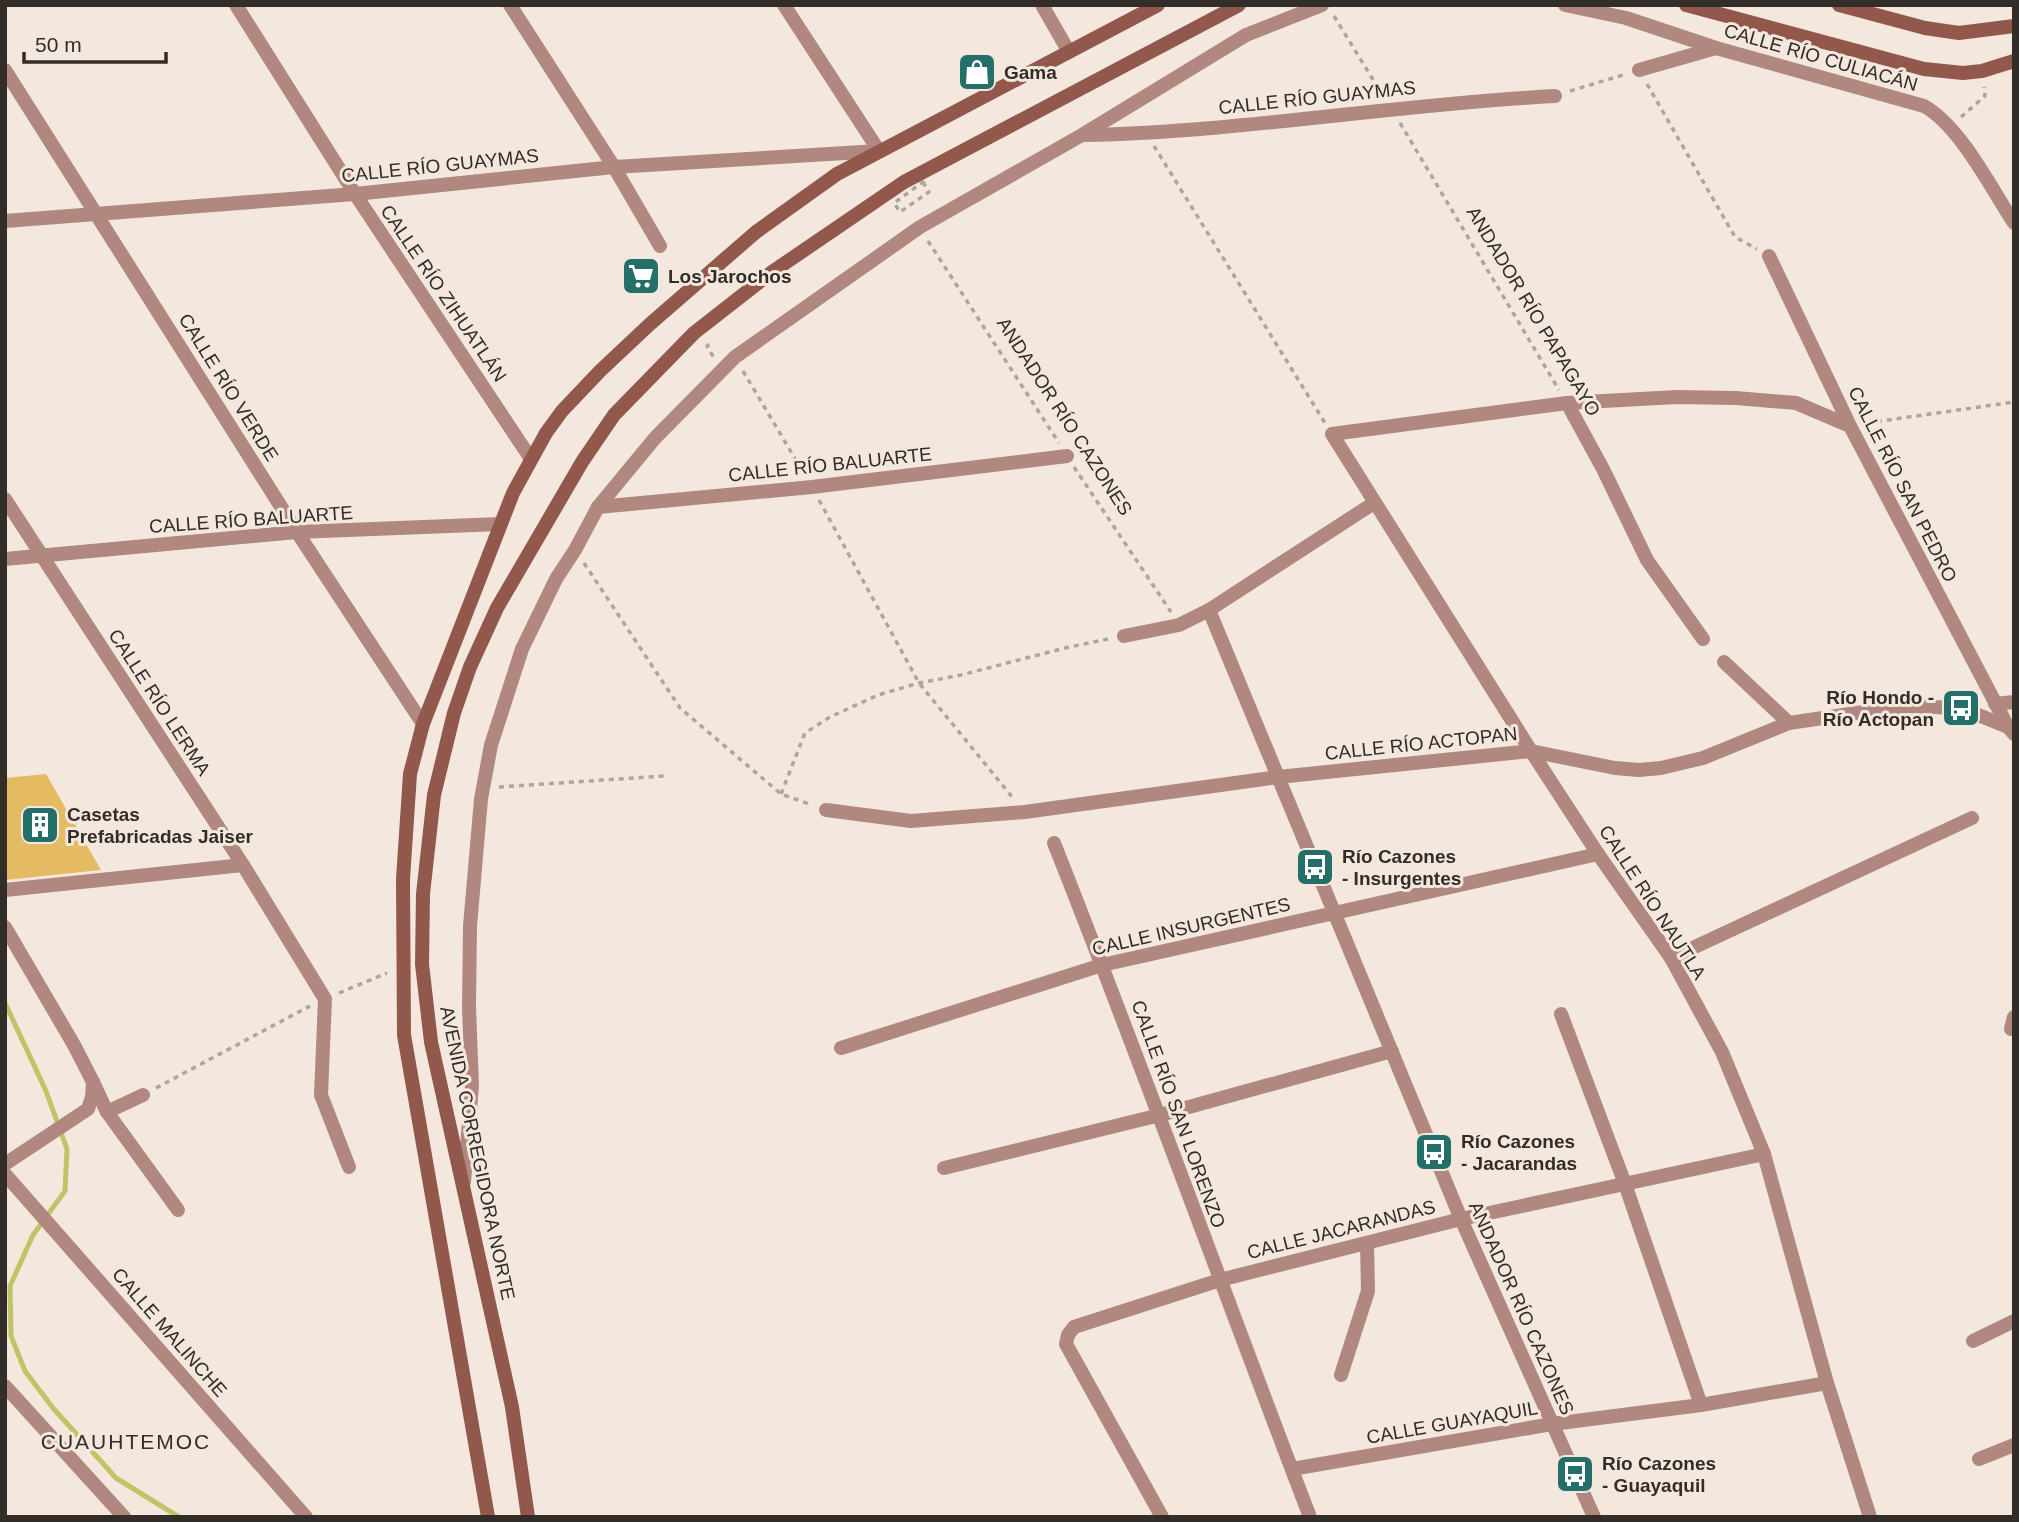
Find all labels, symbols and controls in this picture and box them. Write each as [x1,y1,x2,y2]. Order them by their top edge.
street label: CALLE RÍO CULIACÁN [1722,20,1920,95]
scale bar [24,21,166,65]
text: 50 m [35,33,82,56]
shop icon: Gama [956,51,998,93]
place label: Gama [1004,62,1057,83]
street label: CALLE RÍO GUAYMAS [1217,77,1417,118]
street label: CALLE RÍO GUAYMAS [340,145,540,186]
street label: CALLE RÍO ZIHUATLÁN [377,201,511,386]
street label: ANDADOR RÍO PAPAGAYO [1463,203,1605,420]
supermarket icon: Los Jarochos [620,255,662,297]
place label: Los Jarochos [668,266,792,287]
street label: CALLE RÍO VERDE [175,310,283,465]
street label: ANDADOR RÍO CAZONES [993,314,1136,519]
street label: CALLE RÍO SAN PEDRO [1844,383,1961,585]
street label: CALLE RÍO BALUARTE [727,443,933,486]
street label: CALLE RÍO BALUARTE [148,502,354,537]
street label: CALLE RÍO LERMA [104,625,215,780]
place label: Río Hondo - Río Actopan [1823,687,1934,730]
bus stop icon: Río Hondo - Río Actopan [1940,687,1982,729]
street label: CALLE RÍO ACTOPAN [1324,723,1518,764]
building icon: Casetas Prefabricadas Jaiser [19,804,61,846]
place label: Casetas Prefabricadas Jaiser [67,804,254,847]
street label: CALLE RÍO NAUTLA [1595,821,1710,984]
bus stop icon: Río Cazones - Insurgentes [1294,846,1336,888]
place label: Río Cazones - Insurgentes [1342,846,1461,889]
street label: CALLE INSURGENTES [1090,893,1292,960]
street label: CALLE RÍO SAN LORENZO [1127,997,1230,1231]
street label: AVENIDA CORREGIDORA NORTE [436,1004,519,1302]
bus stop icon: Río Cazones - Jacarandas [1413,1131,1455,1173]
place label: Río Cazones - Jacarandas [1461,1131,1577,1174]
street label: CALLE JACARANDAS [1245,1196,1437,1263]
street label: ANDADOR RÍO CAZONES [1465,1198,1578,1418]
street label: CALLE MALINCHE [108,1264,231,1401]
street label: CALLE GUAYAQUIL [1365,1397,1539,1448]
district label: CUAUHTEMOC [41,1430,211,1453]
bus stop icon: Río Cazones - Guayaquil [1554,1453,1596,1495]
place label: Río Cazones - Guayaquil [1602,1453,1716,1496]

